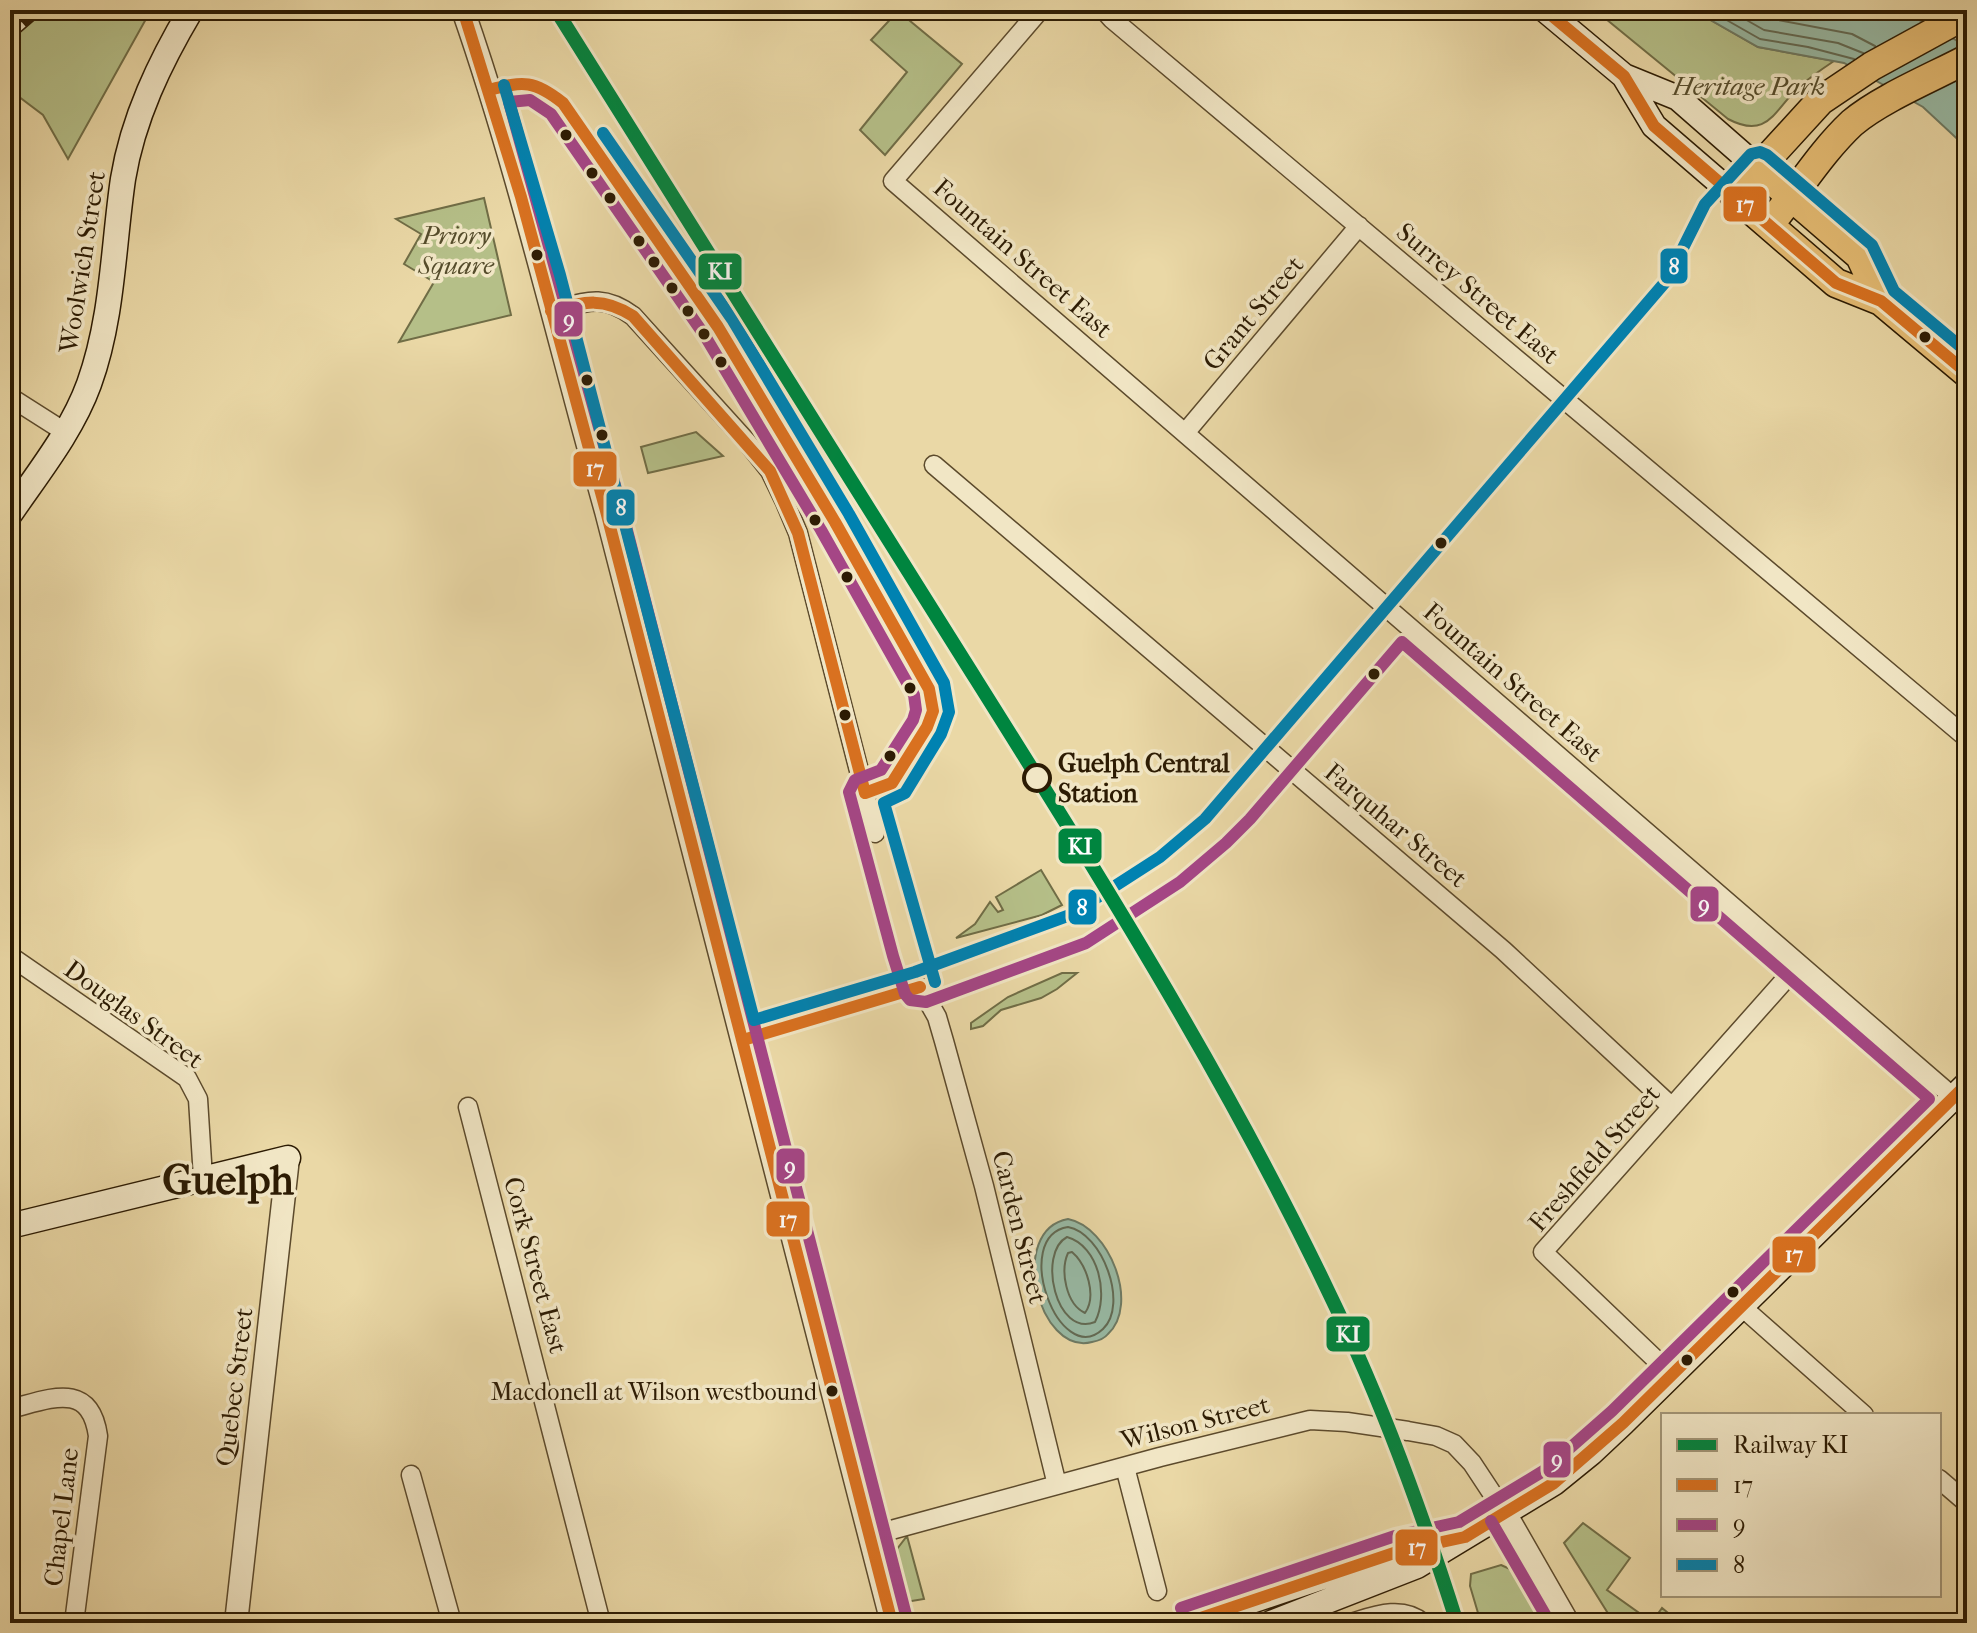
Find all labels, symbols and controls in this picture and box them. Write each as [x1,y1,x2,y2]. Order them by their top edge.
park label: Heritage Park [1672,71,1825,102]
unlabelled marker [558,127,574,143]
unlabelled marker [584,165,600,181]
street label: Woolwich Street [53,168,112,356]
street label: Fountain Street East [927,172,1119,345]
line badge: 17 [1722,185,1768,223]
unlabelled marker [602,190,618,206]
text: 17 [1736,192,1755,218]
street label: Surrey Street East [1390,216,1566,371]
park label: Priory Square [417,220,495,281]
unlabelled marker [631,233,647,249]
unlabelled marker [529,247,545,263]
line badge: 8 [1659,247,1689,285]
street label: Grant Street [1197,249,1311,377]
line badge: KI [697,252,743,291]
unlabelled marker [646,254,662,270]
text: 8 [1668,254,1680,280]
text: KI [708,259,733,285]
unlabelled marker [664,280,680,296]
line badge: 9 [553,300,584,338]
unlabelled marker [680,303,696,319]
text: 9 [562,307,575,333]
unlabelled marker [696,326,712,342]
unlabelled marker [1917,329,1933,345]
unlabelled marker [713,354,729,370]
unlabelled marker [579,372,595,388]
unlabelled marker [594,427,610,443]
line badge: 17 [572,450,618,488]
text: 17 [586,456,605,482]
line badge: 8 [605,488,636,527]
text: 8 [615,495,627,521]
unlabelled marker [807,512,823,528]
unlabelled marker [1433,535,1449,551]
unlabelled marker [839,569,855,585]
street label: Fountain Street East [1417,596,1609,769]
unlabelled marker [1366,666,1382,682]
unlabelled marker [902,680,918,696]
unlabelled marker [837,707,853,723]
unlabelled marker [882,748,898,764]
place label: Guelph Central Station [1058,748,1231,809]
street label: Farquhar Street [1318,757,1474,895]
marker: Guelph Central Station [1023,764,1051,792]
line badge: KI [1057,827,1103,865]
text: KI [1068,834,1093,860]
line badge: 9 [1689,885,1720,923]
line badge: 8 [1067,888,1098,926]
text: 9 [1697,892,1710,918]
text: 8 [1076,895,1088,921]
street label: Douglas Street [58,954,210,1076]
street label: Freshfield Street [1522,1078,1667,1238]
line badge: 9 [775,1147,806,1185]
street label: Carden Street [986,1147,1054,1308]
text: 9 [783,1154,796,1180]
district label: Guelph [162,1156,294,1205]
street label: Cork Street East [497,1174,574,1357]
line badge: 17 [765,1200,811,1238]
text: 17 [779,1207,798,1233]
line badge: 17 [1771,1235,1817,1274]
text: 17 [1785,1242,1804,1268]
unlabelled marker [1725,1284,1741,1300]
street label: Quebec Street [209,1305,260,1468]
line badge: KI [1325,1315,1371,1353]
text: KI [1336,1322,1361,1348]
unlabelled marker [1679,1352,1695,1368]
place label: Macdonell at Wilson westbound [491,1378,818,1406]
marker: Macdonell at Wilson westbound [824,1383,840,1399]
street label: Wilson Street [1117,1389,1273,1456]
legend [1661,1413,1941,1597]
text: Railway KI [1733,1431,1848,1459]
line badge: 9 [1542,1440,1572,1479]
street label: Chapel Lane [38,1446,85,1588]
text: 9 [1550,1447,1563,1473]
text: 17 [1733,1471,1753,1499]
text: 9 [1733,1511,1746,1539]
line badge: 17 [1394,1528,1439,1567]
text: 17 [1408,1535,1427,1561]
text: 8 [1733,1551,1745,1579]

